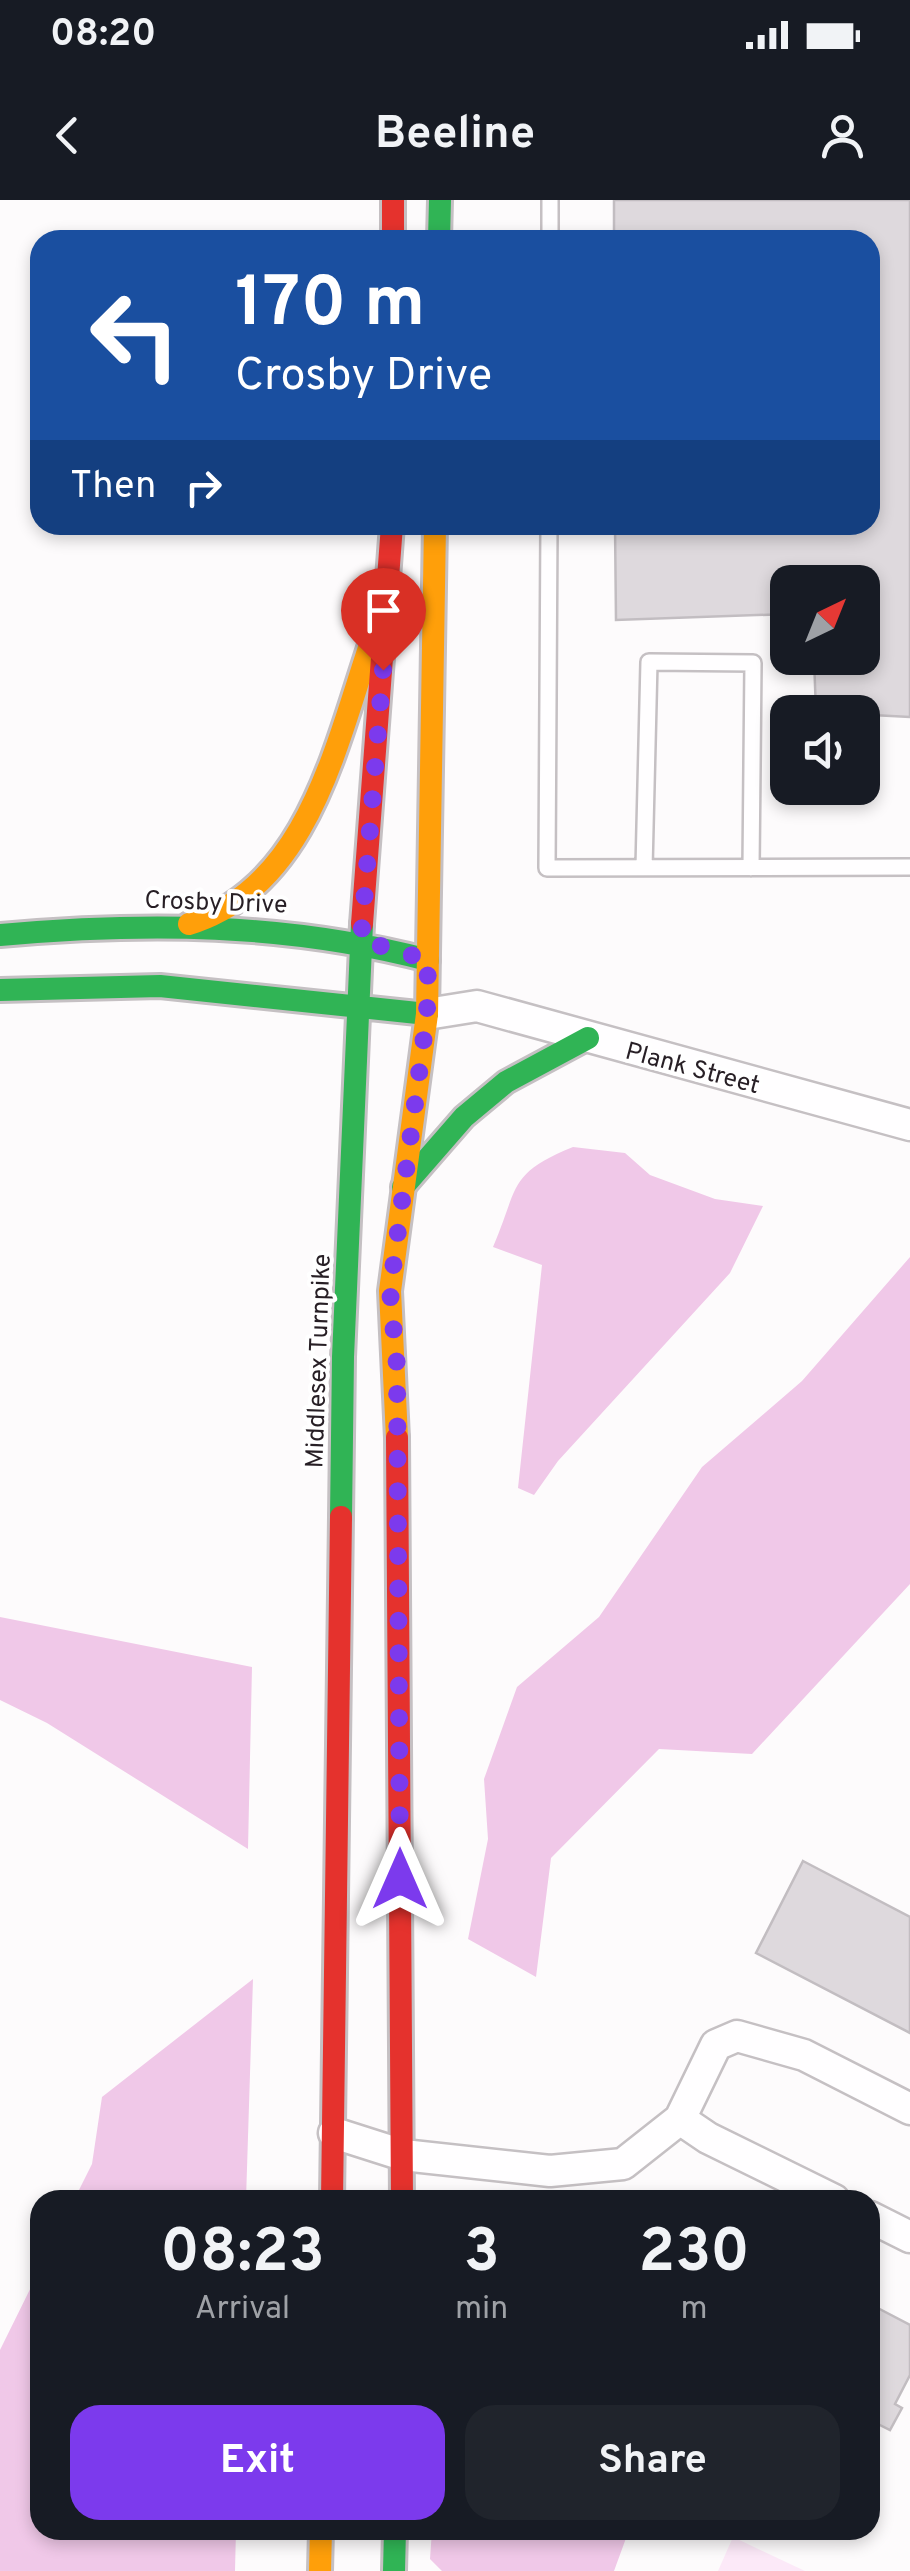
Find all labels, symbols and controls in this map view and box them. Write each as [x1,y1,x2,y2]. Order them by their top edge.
text: 08:20 [50,11,156,60]
text: Beeline [375,107,535,164]
icon: back [40,108,95,163]
icon: person [815,108,870,163]
text: 170 m [235,262,425,351]
icon: left [70,270,200,400]
text: Crosby Drive [235,349,492,406]
icon: right [176,460,231,515]
text: Then [70,463,156,512]
north arrow [770,565,880,675]
map controls [770,565,880,805]
pin [341,568,426,671]
icon: arrive [356,583,411,638]
button: sound [770,695,880,805]
street label: Crosby Drive [144,886,288,922]
street label: Plank Street [622,1037,763,1103]
street label: Middlesex Turnpike [300,1253,340,1469]
position arrow [348,1827,452,1931]
text: 08:23 [160,2217,325,2293]
text: 3 [464,2217,500,2293]
text: 230 [639,2217,750,2293]
text: Arrival [195,2290,290,2330]
text: min [455,2290,508,2330]
text: m [681,2290,708,2330]
button: Exit [70,2405,445,2520]
button: Share [465,2405,840,2520]

